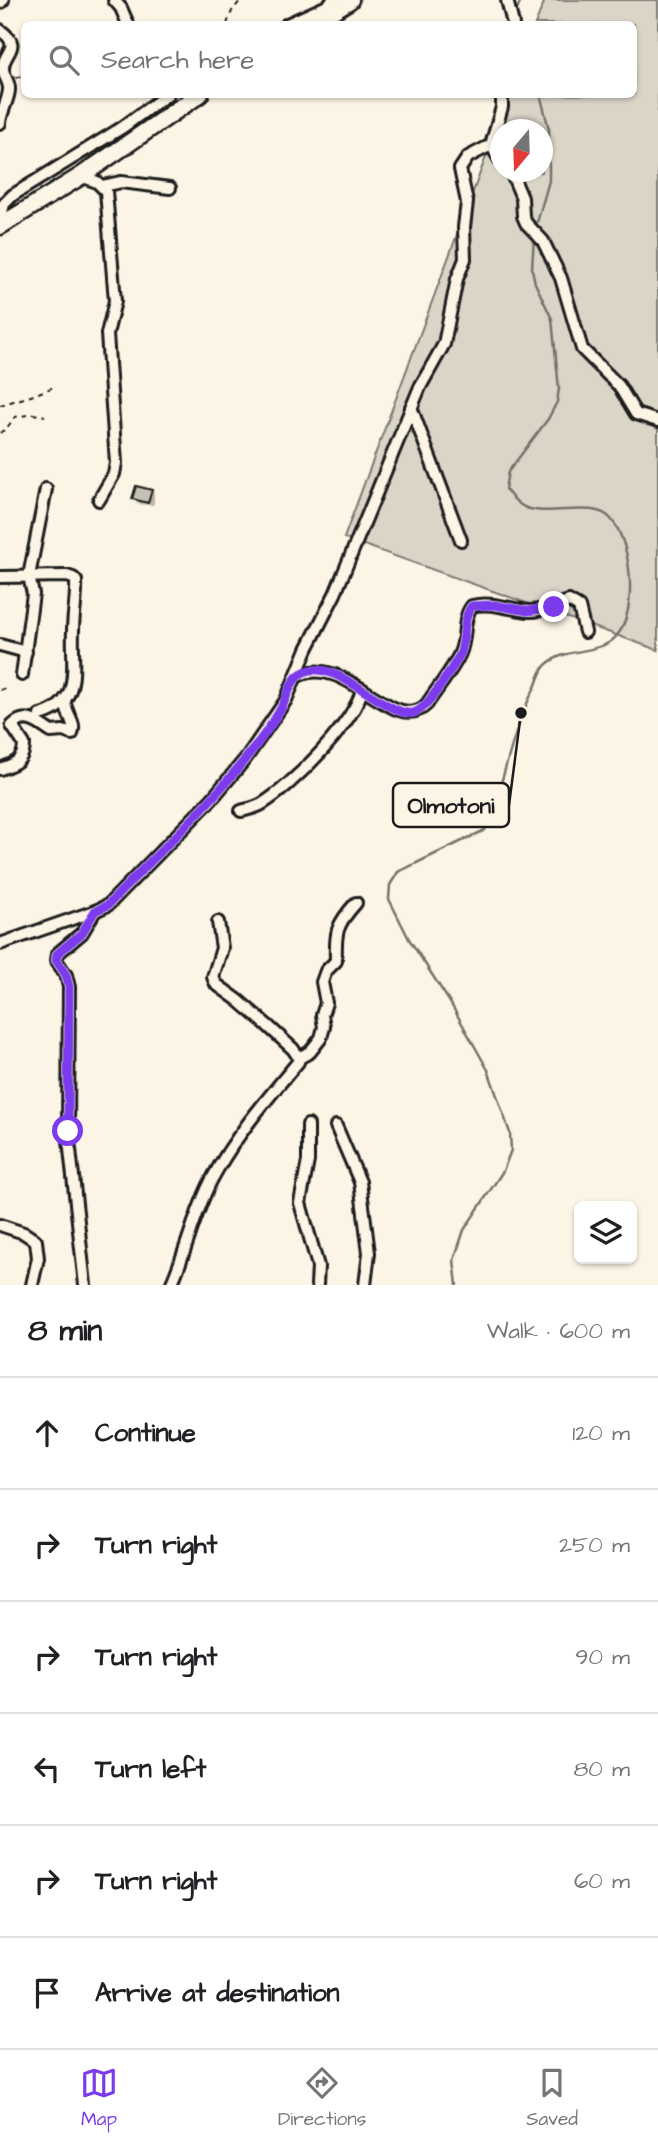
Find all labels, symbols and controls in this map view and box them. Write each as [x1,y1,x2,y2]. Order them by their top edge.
search box [21,21,637,98]
icon: search [45,41,83,79]
text: Search here [101,42,254,78]
north arrow [490,119,553,182]
route end [538,591,569,622]
callout: Olmotoni [393,783,509,827]
text: Olmotoni [407,790,495,822]
route start [52,1115,83,1146]
map controls [574,1201,637,1264]
button: layers [574,1201,637,1264]
text: 8 min [28,1310,102,1352]
text: Walk · 600 m [487,1315,630,1347]
icon: ahead [28,1414,66,1452]
text: Continue [95,1415,196,1451]
text: 120 m [572,1417,630,1449]
icon: right [28,1526,66,1564]
text: Turn right [95,1527,217,1563]
text: 250 m [559,1529,630,1561]
icon: right [28,1638,66,1676]
text: Turn right [95,1639,217,1675]
text: 90 m [575,1641,630,1673]
icon: left [28,1750,66,1788]
text: Turn left [95,1751,206,1787]
text: 80 m [573,1753,630,1785]
icon: right [28,1862,66,1900]
text: Turn right [95,1863,217,1899]
text: 60 m [574,1865,630,1897]
icon: arrive [28,1974,66,2012]
text: Arrive at destination [95,1975,340,2011]
tab: Map [80,2064,118,2133]
tab: Directions [278,2064,366,2133]
tab: Saved [526,2064,578,2133]

